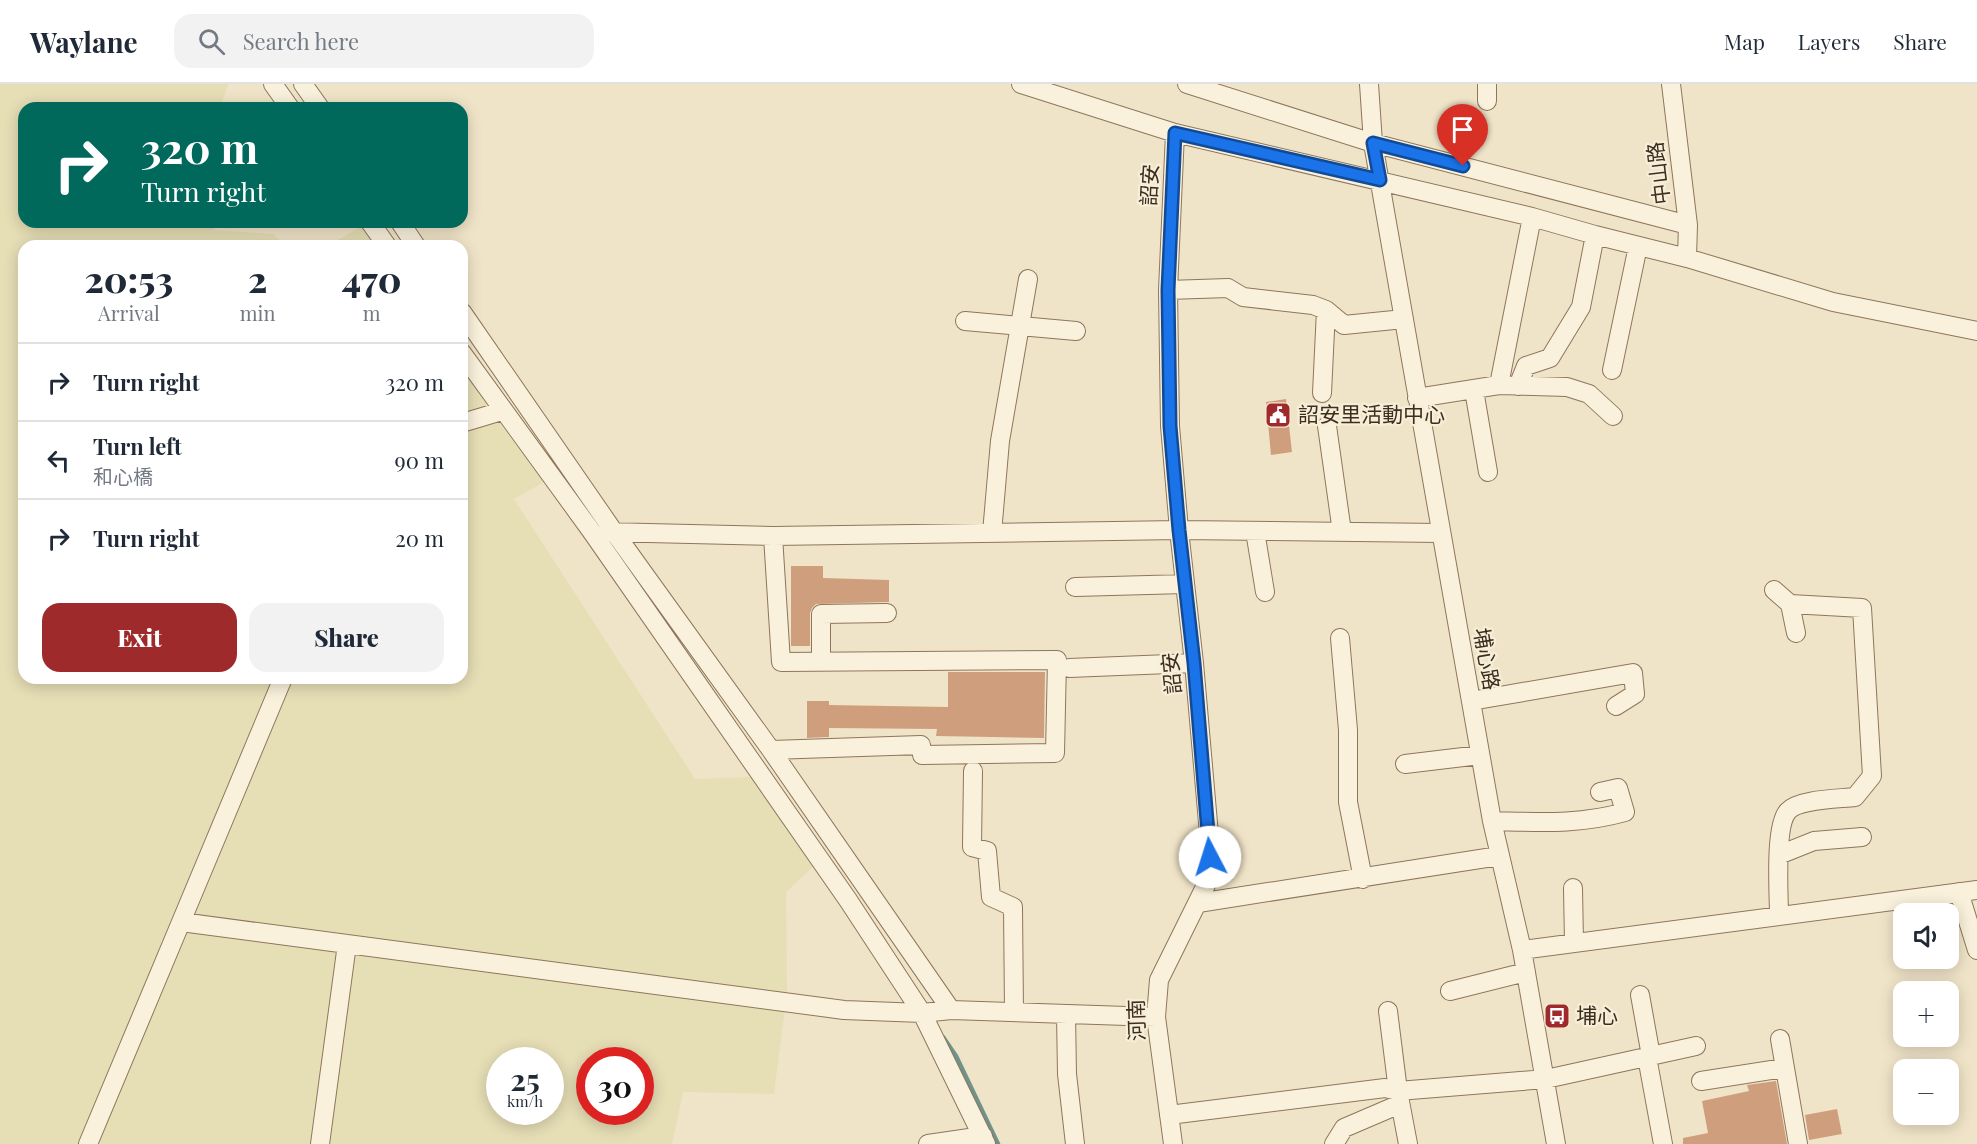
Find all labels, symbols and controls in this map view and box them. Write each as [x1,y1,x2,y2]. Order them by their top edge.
search box [174,14,594,68]
text: Waylane [30,23,138,60]
icon: search [195,25,228,58]
text: Search here [243,26,359,56]
text: Map [1724,27,1765,55]
text: Layers [1798,27,1860,55]
text: Share [1893,27,1947,55]
pin [1437,104,1488,166]
icon: arrive [1446,113,1479,146]
text: 320 m [141,119,258,175]
icon: right [42,126,120,204]
street label: 中山路 [1639,140,1675,206]
street label: 詔安 [1133,163,1163,207]
text: Turn right [141,173,266,209]
text: 20:53 [84,254,173,302]
text: 2 [248,254,267,302]
text: 470 [342,254,402,302]
text: Arrival [98,299,160,326]
text: min [240,299,275,326]
text: m [363,299,381,326]
icon: right [42,366,75,399]
text: Turn right [93,367,199,397]
text: 320 m [385,367,444,397]
place label: 詔安里活動中心 [1298,399,1445,427]
public building icon: 詔安里活動中心 [1263,400,1293,430]
text: Turn left [93,431,182,461]
icon: left [42,444,75,477]
text: 90 m [395,445,444,475]
text: 和心橋 [93,462,153,489]
icon: right [42,522,75,555]
text: Turn right [93,523,199,553]
text: 20 m [395,523,444,553]
button: Exit [42,603,237,672]
button: Share [249,603,444,672]
street label: 埔心路 [1469,625,1507,692]
street label: 詔安 [1154,651,1186,696]
position arrow [1178,825,1242,889]
map controls [1893,903,1959,1125]
button: sound [1893,903,1959,969]
button: + [1893,981,1959,1047]
street label: 河南 [1120,999,1150,1042]
place label: 埔心 [1576,1000,1618,1028]
bus stop icon: 埔心 [1542,1001,1572,1031]
speed limit sign: 30 [576,1047,654,1125]
text: 25 [510,1059,540,1099]
button: − [1893,1059,1959,1125]
text: km/h [507,1091,543,1111]

